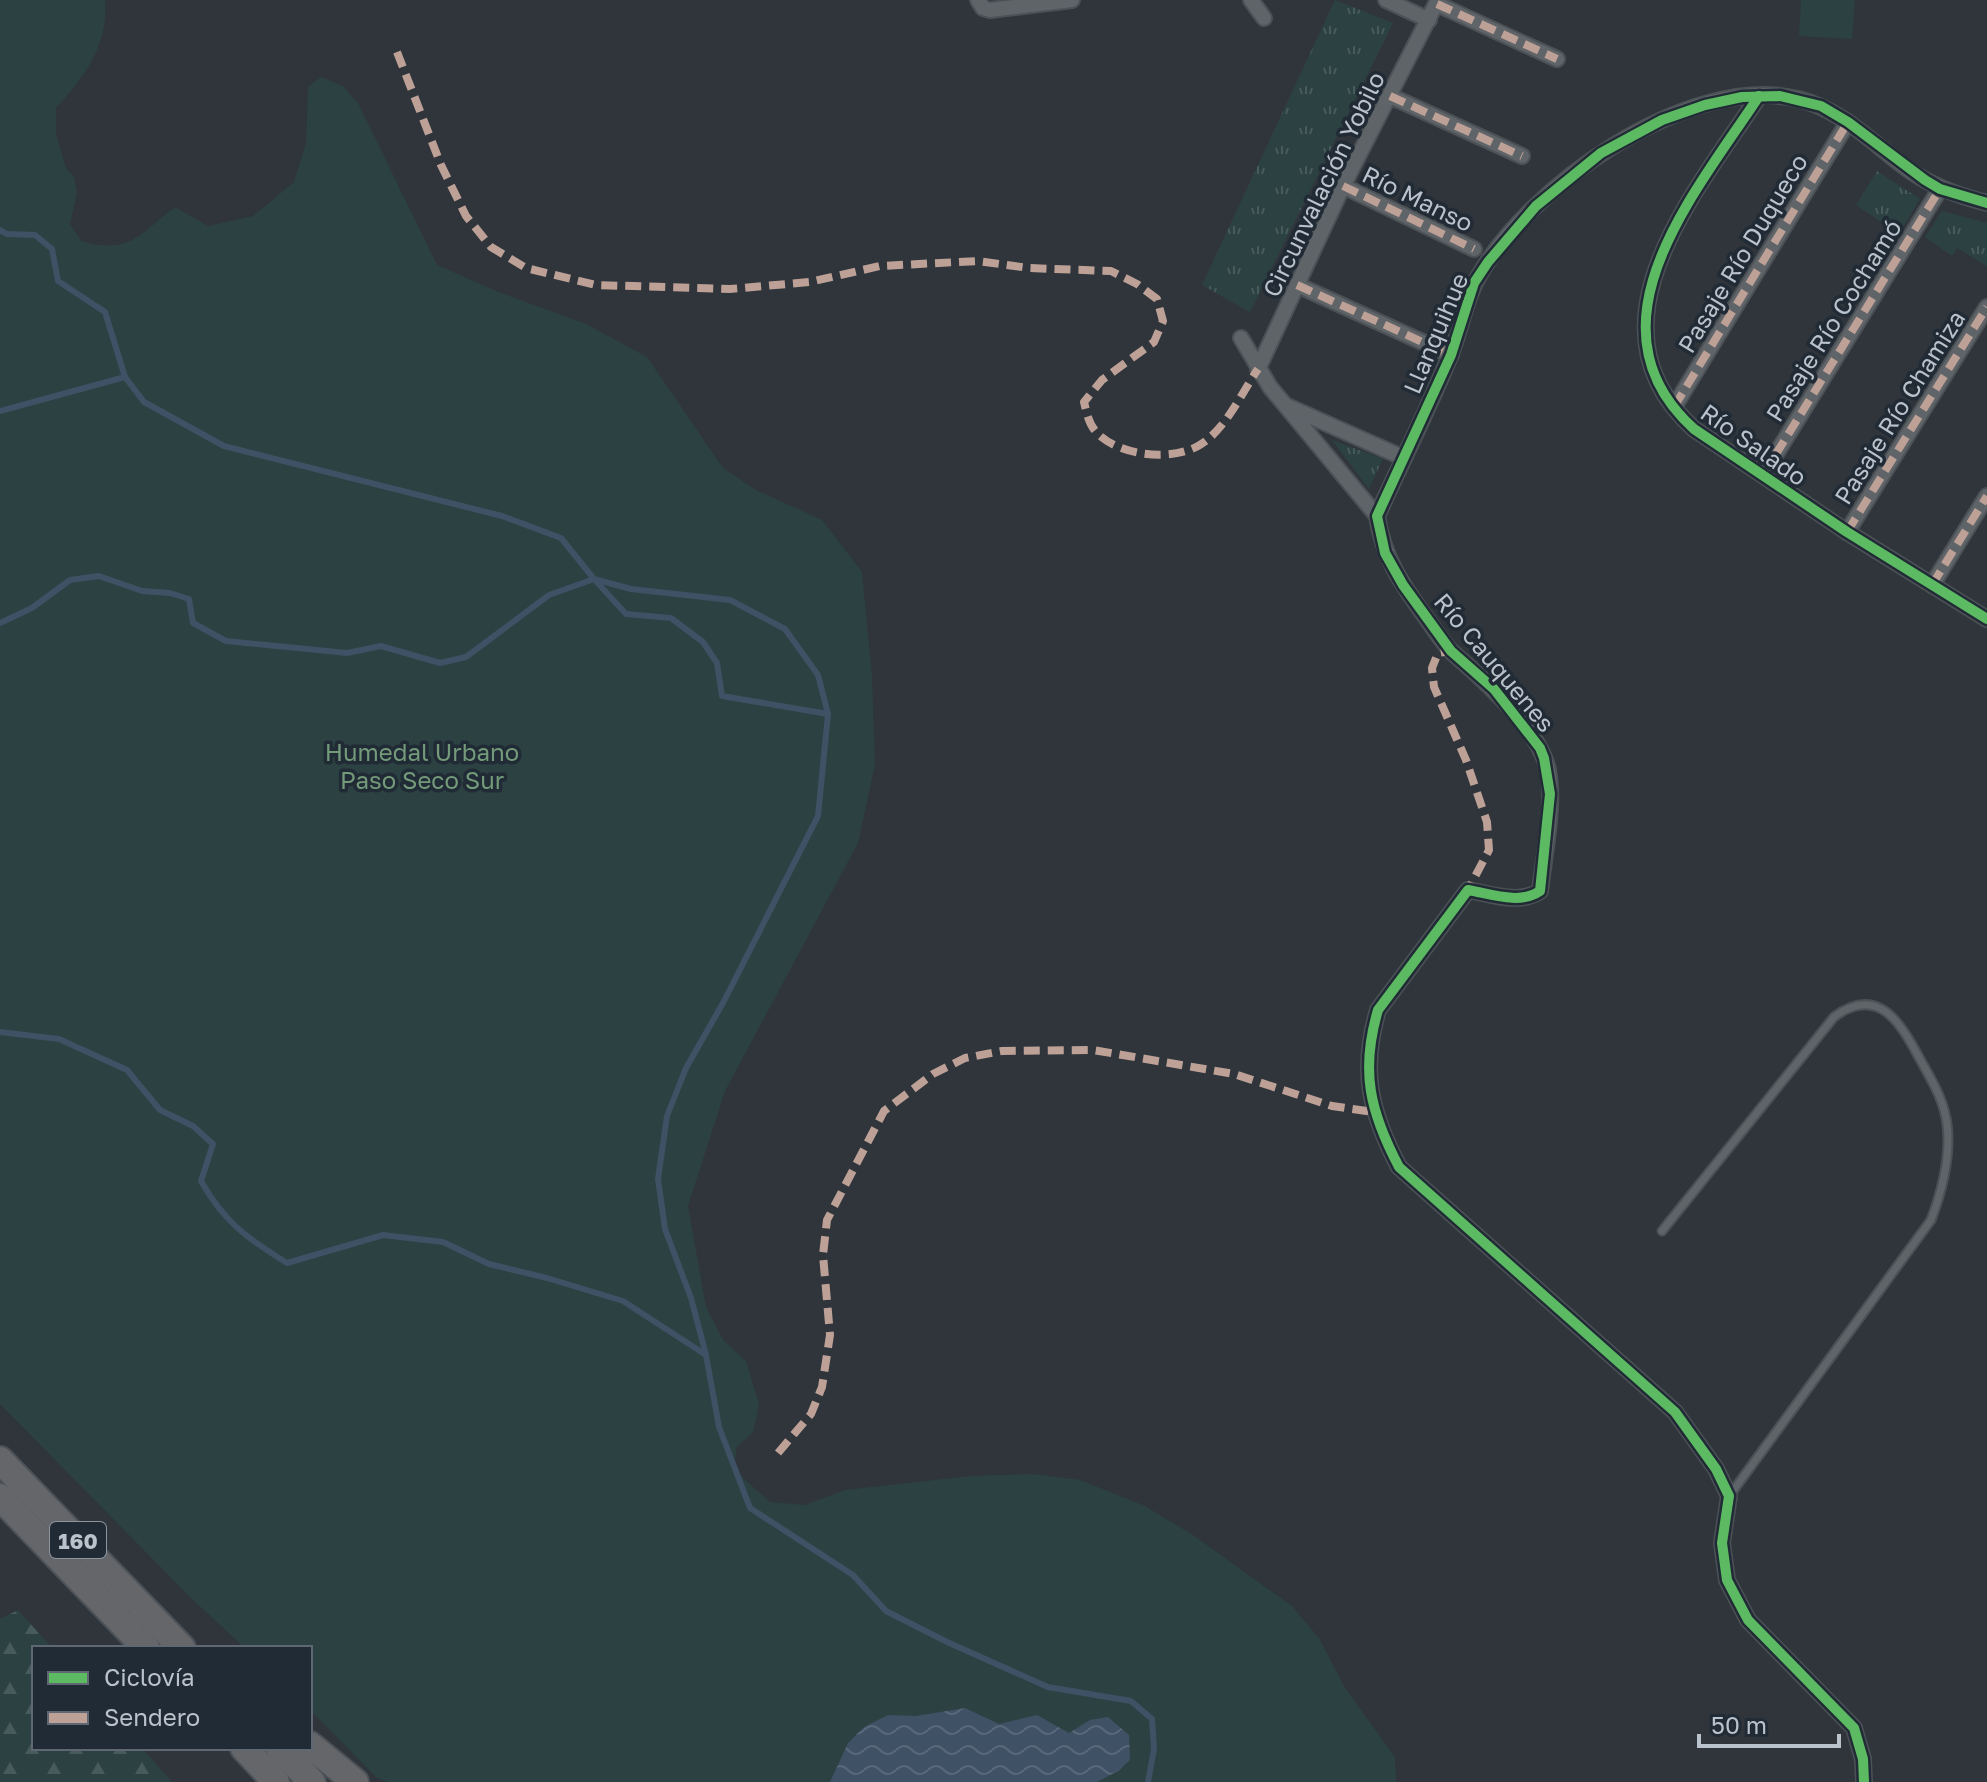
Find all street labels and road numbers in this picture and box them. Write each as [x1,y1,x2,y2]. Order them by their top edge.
street label: Circunvalación Yobilo [1256,67,1390,301]
street label: Pasaje Río Duqueco [1671,148,1813,358]
street label: Río Manso [1358,159,1478,237]
street label: Pasaje Río Cochamó [1759,214,1907,426]
street label: Llanquihue [1397,268,1473,398]
street label: Pasaje Río Chamiza [1828,305,1970,509]
street label: Río Salado [1696,397,1812,491]
street label: Río Cauquenes [1429,587,1561,737]
road number: 160 [50,1522,106,1558]

